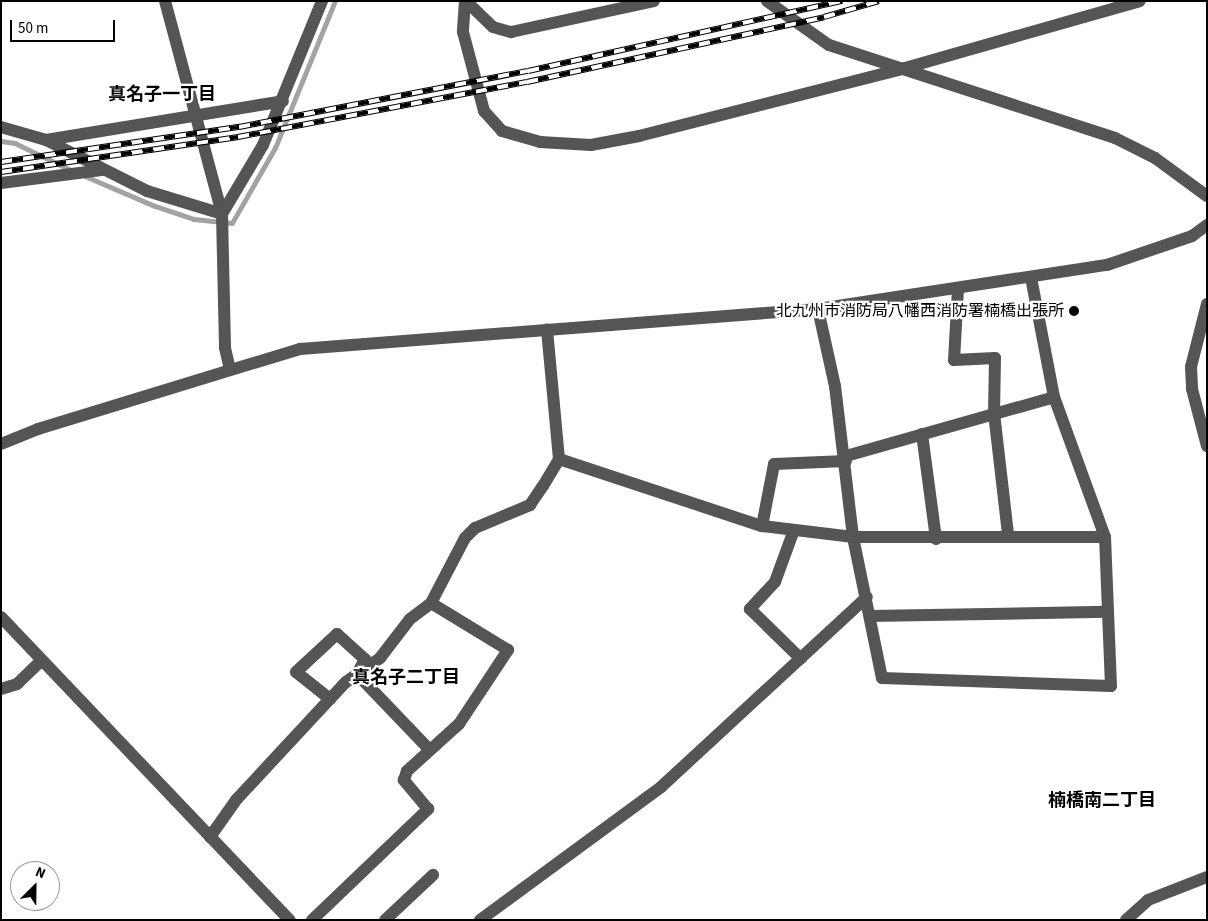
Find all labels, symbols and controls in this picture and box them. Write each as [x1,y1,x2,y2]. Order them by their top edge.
scale bar [12,10,118,42]
text: 50 m [18,18,48,39]
district label: 真名子一丁目 [108,84,216,106]
place label: 北九州市消防局八幡西消防署楠橋出張所 [776,301,1064,321]
marker: 北九州市消防局八幡西消防署楠橋出張所 [1068,305,1080,317]
district label: 真名子二丁目 [352,667,460,689]
district label: 楠橋南二丁目 [1048,790,1156,812]
north arrow [10,861,60,911]
text: N [32,862,49,884]

